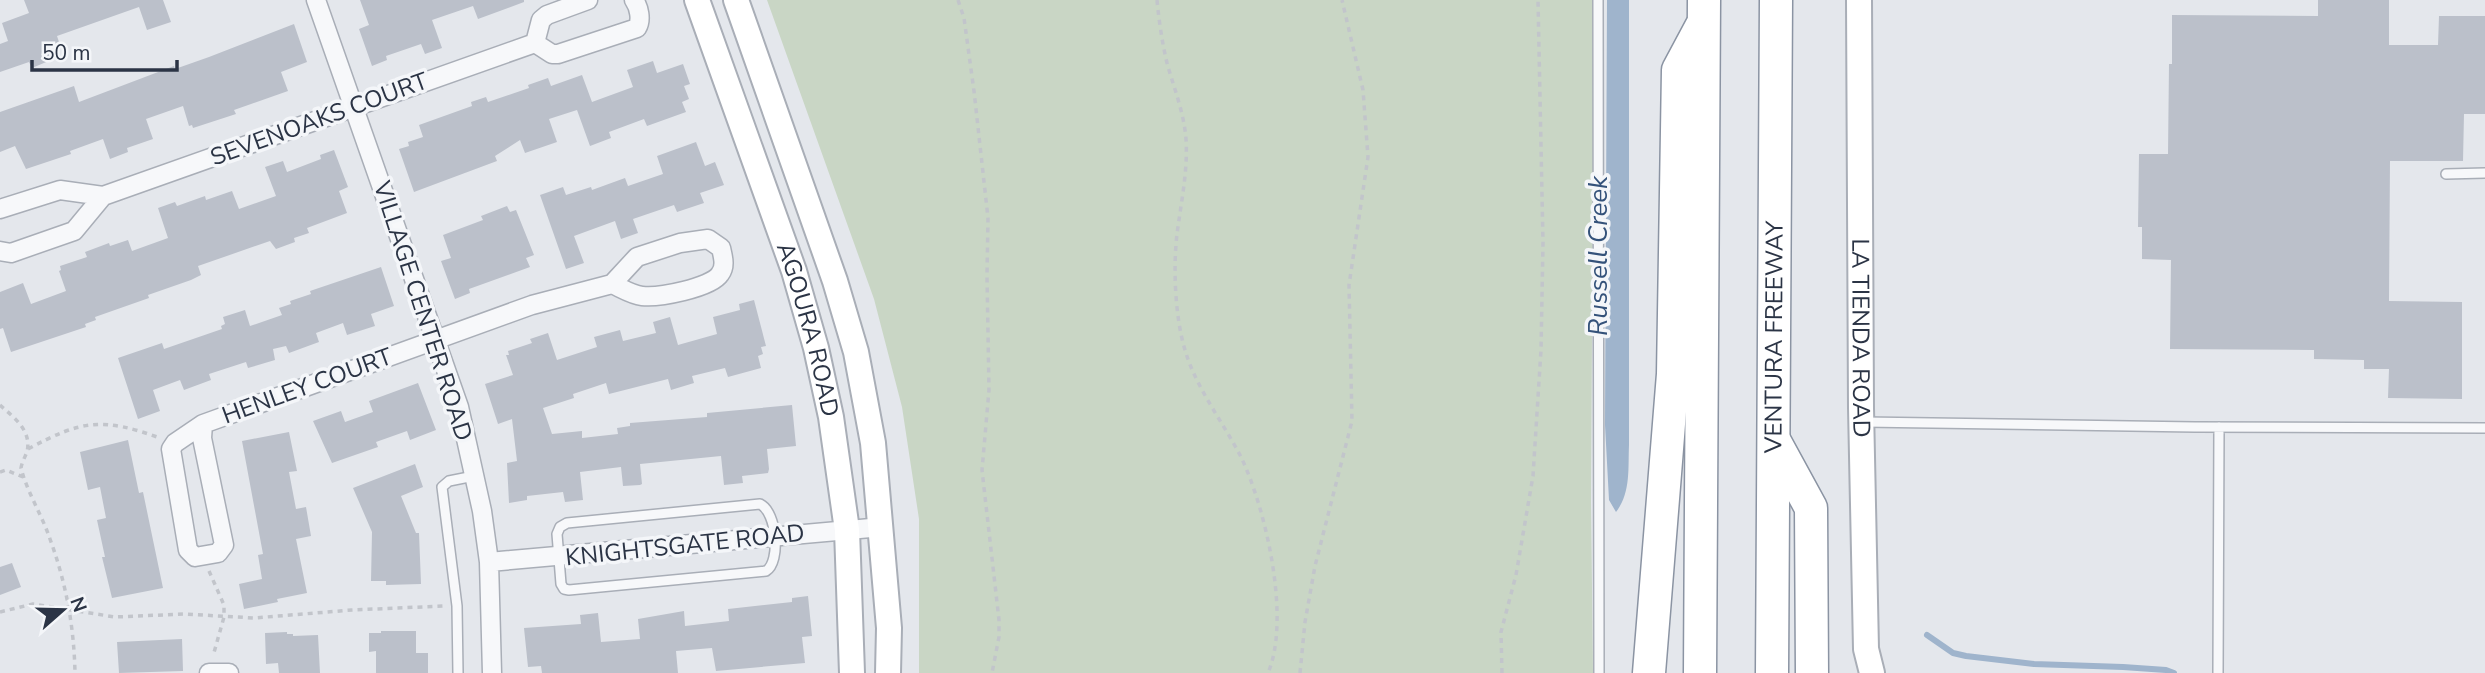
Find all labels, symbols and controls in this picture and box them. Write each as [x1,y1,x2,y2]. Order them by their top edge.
scale bar [32,28,177,72]
text: 50 m [42,39,91,67]
street label: SEVENOAKS COURT [206,65,433,173]
water label: Russell Creek [1581,175,1616,336]
street label: VILLAGE CENTER ROAD [366,176,480,445]
street label: VENTURA FREEWAY [1757,220,1791,454]
street label: AGOURA ROAD [769,238,846,420]
street label: LA TIENDA ROAD [1844,238,1878,438]
street label: HENLEY COURT [217,340,397,432]
street label: KNIGHTSGATE ROAD [564,517,806,573]
north arrow [28,575,98,645]
text: N [63,593,93,616]

